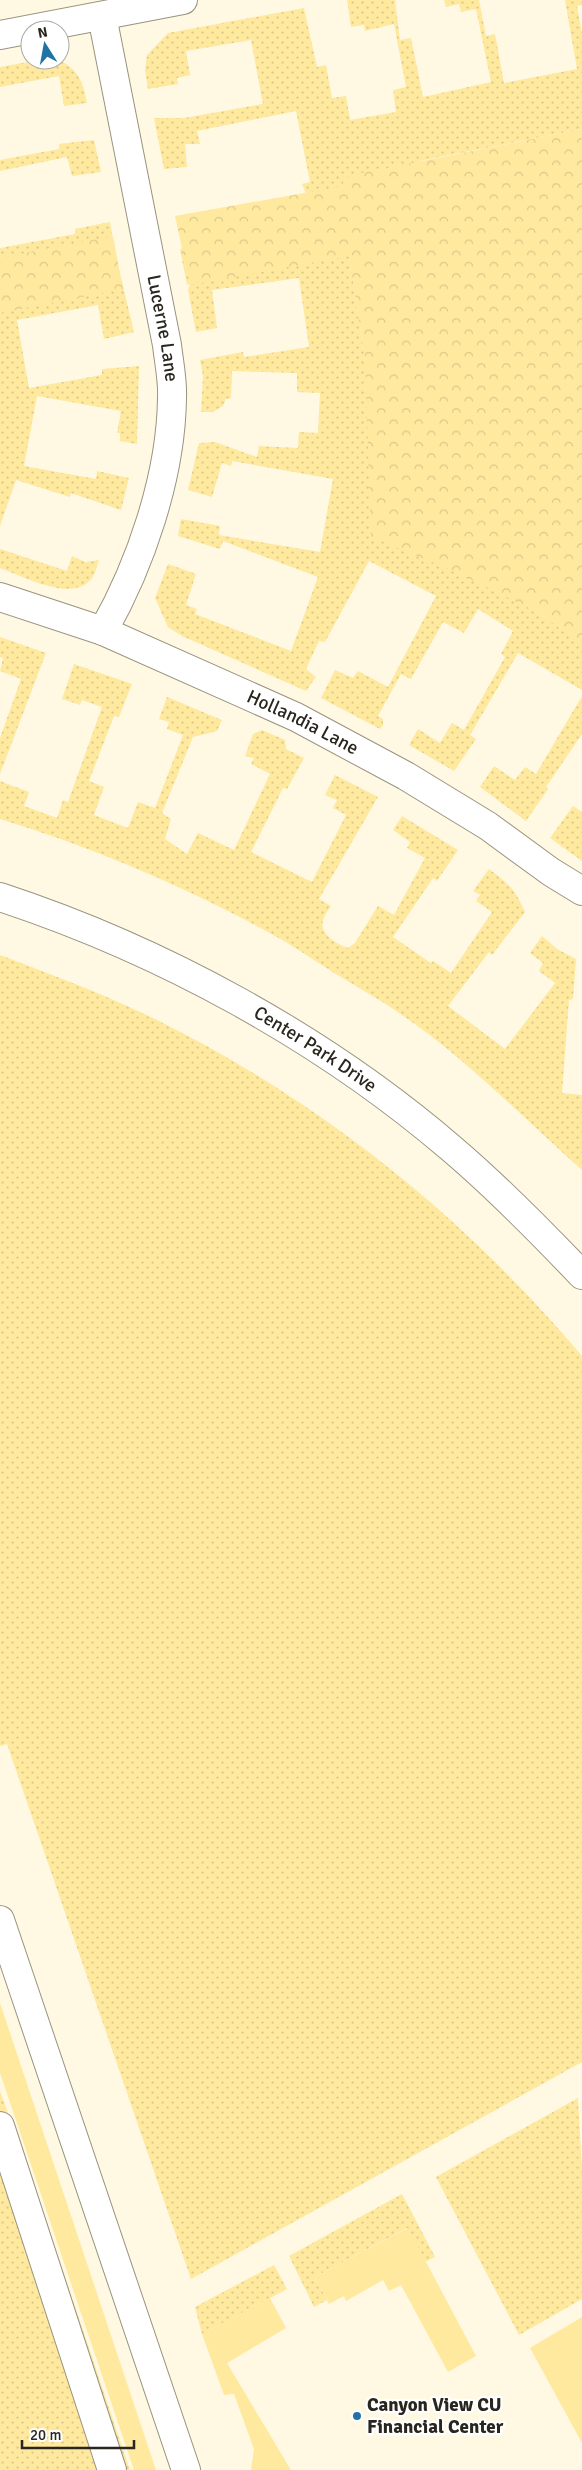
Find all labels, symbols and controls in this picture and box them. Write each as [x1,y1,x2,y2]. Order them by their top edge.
north arrow [20,20,70,70]
text: N [36,23,49,42]
street label: Lucerne Lane [141,272,184,383]
street label: Hollandia Lane [243,685,363,760]
street label: Center Park Drive [249,1001,382,1098]
place label: Canyon View CU Financial Center [367,2393,504,2439]
marker: Canyon View CU Financial Center [351,2410,363,2422]
scale bar [22,2418,135,2450]
text: 20 m [30,2426,61,2444]

